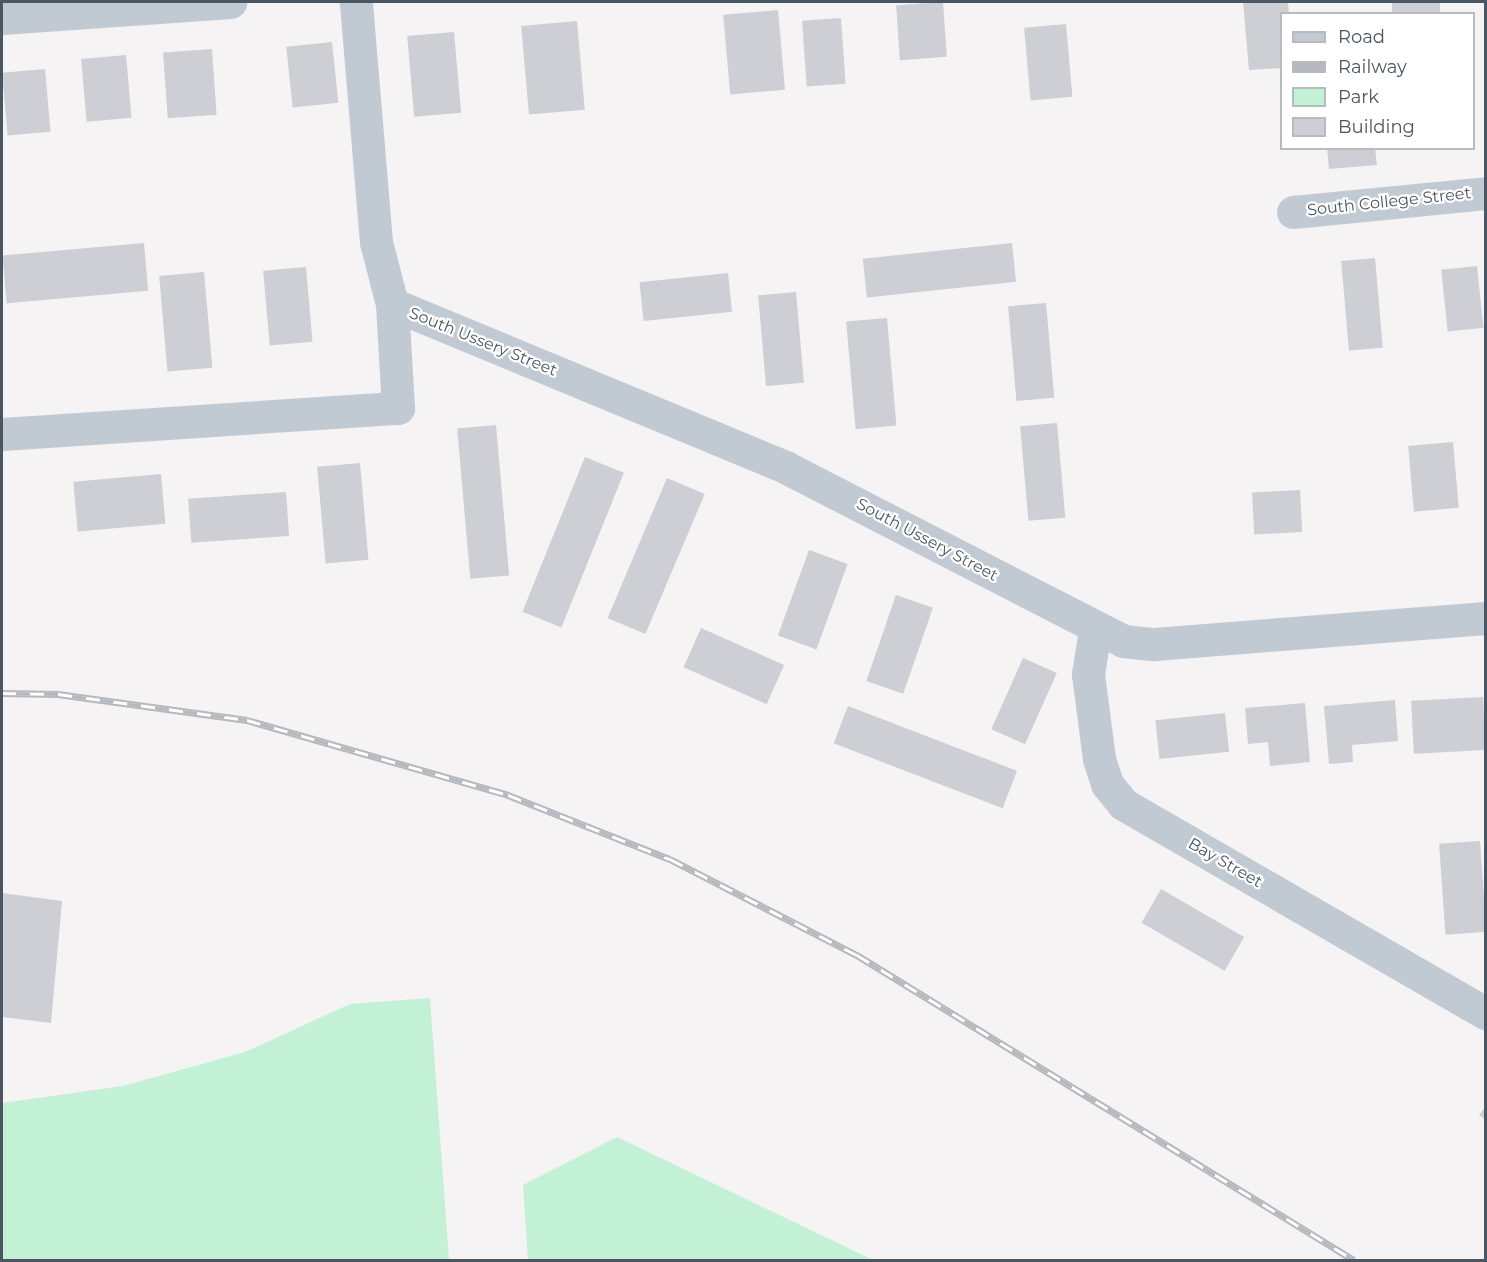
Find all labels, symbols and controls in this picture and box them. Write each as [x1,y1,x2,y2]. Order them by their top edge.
legend [1280,12,1475,150]
text: Road [1338,26,1385,48]
text: Railway [1338,56,1407,78]
text: Park [1338,86,1379,108]
text: Building [1338,116,1415,138]
street label: South College Street [1306,184,1472,220]
street label: South Ussery Street [406,304,560,380]
street label: South Ussery Street [853,495,1001,585]
street label: Bay Street [1185,834,1265,892]

